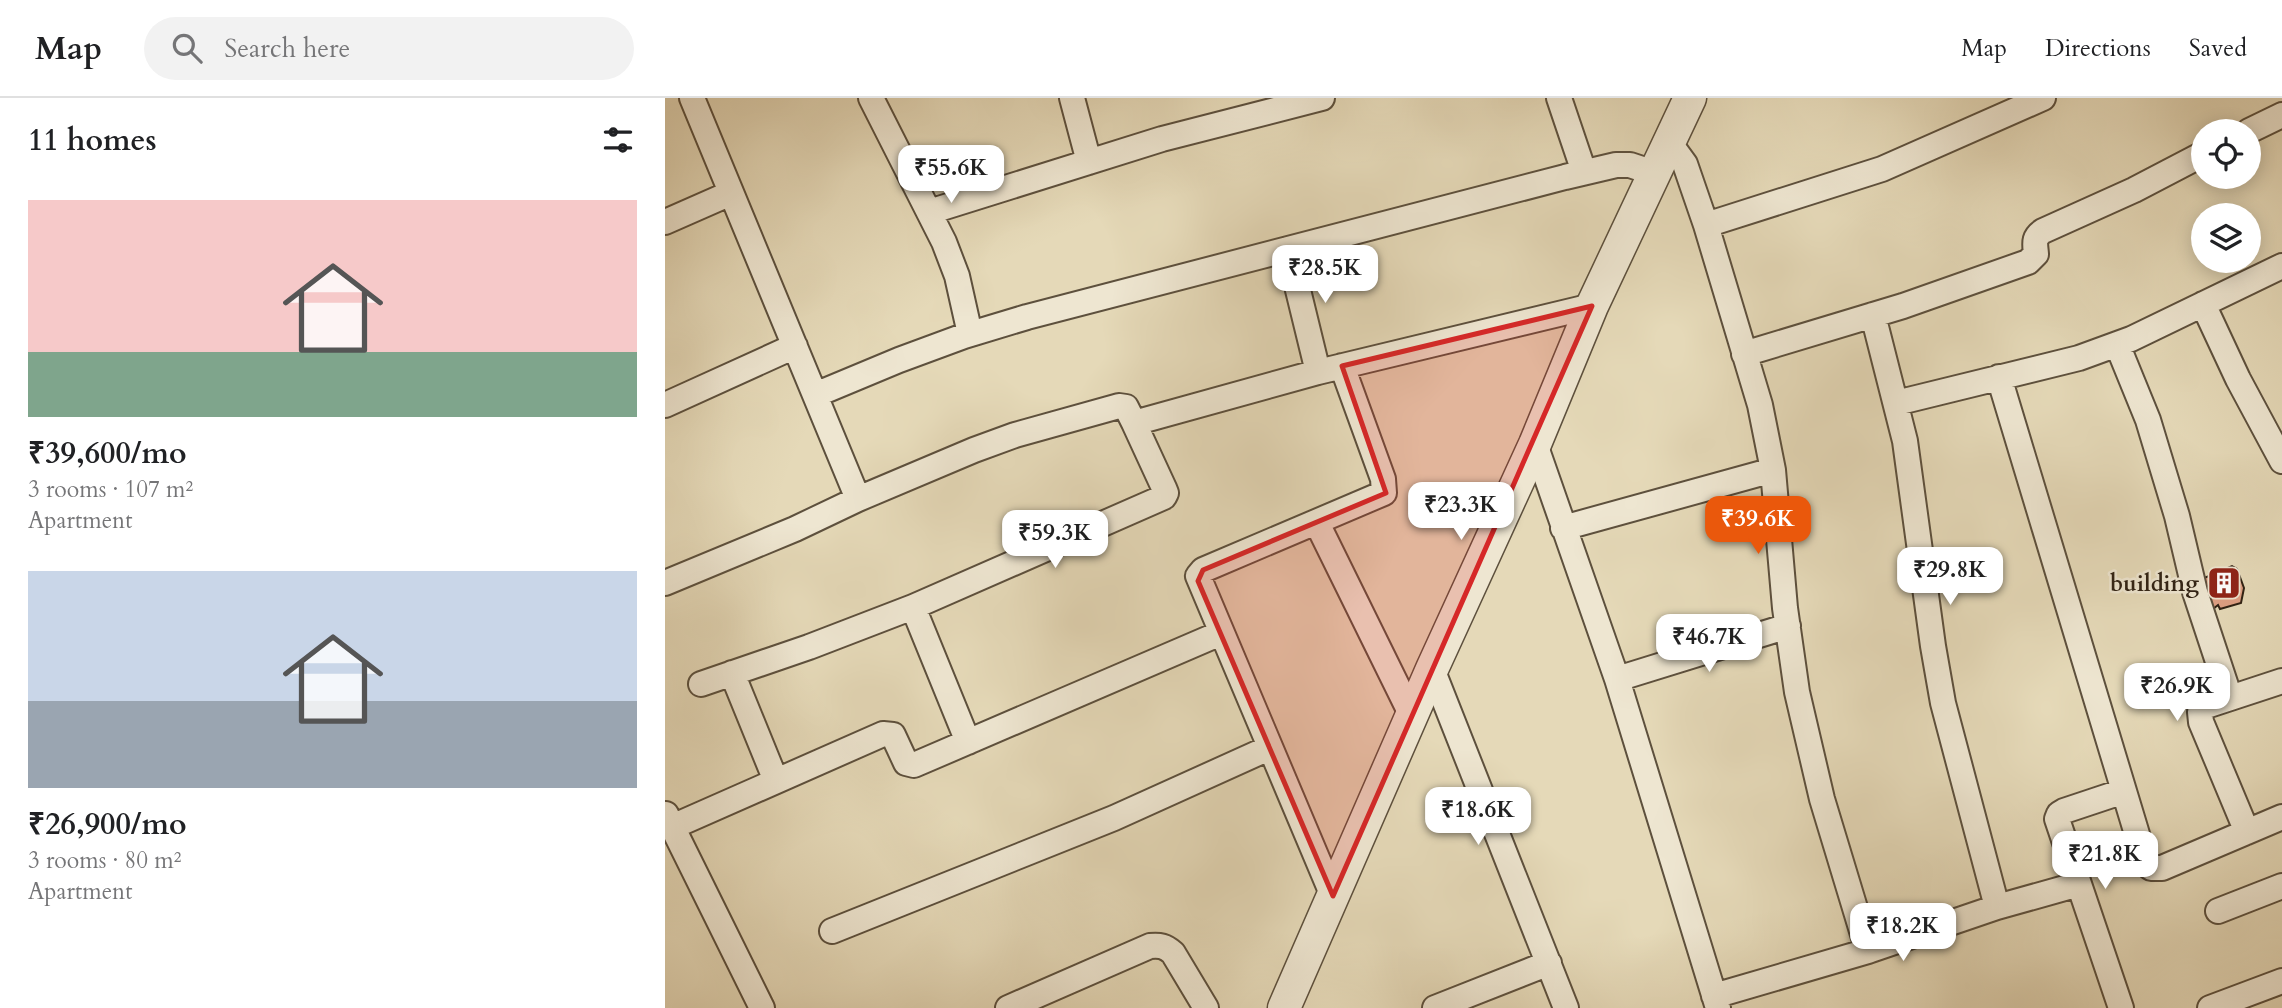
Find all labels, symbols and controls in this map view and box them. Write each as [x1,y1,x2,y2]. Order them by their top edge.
search box [144,17,634,80]
text: Map [35,26,102,71]
icon: search [168,29,206,67]
text: Search here [224,31,350,66]
text: Map [1961,32,2007,65]
text: Directions [2045,32,2151,65]
text: Saved [2189,32,2247,65]
map controls [2191,119,2261,273]
button: locate [2191,119,2261,189]
text: 11 homes [28,120,157,161]
icon: filters [599,121,637,159]
pin: ₹55.6K [894,146,1008,205]
text: ₹55.6K [914,152,988,183]
button: layers [2191,203,2261,273]
icon: home [270,245,396,371]
pin: ₹28.5K [1268,246,1382,305]
text: ₹28.5K [1288,252,1362,283]
text: ₹39,600/mo [28,433,187,474]
text: 3 rooms · 107 m² [28,474,193,505]
pin: ₹23.3K [1404,482,1518,542]
text: ₹23.3K [1424,489,1498,520]
pin: ₹39.6K [1701,496,1815,556]
text: ₹39.6K [1721,503,1795,534]
text: Apartment [28,505,132,536]
pin: ₹59.3K [998,510,1112,570]
text: ₹59.3K [1018,517,1092,548]
pin: ₹29.8K [1893,547,2007,607]
text: ₹29.8K [1913,554,1987,585]
building icon: building [2205,564,2243,602]
place label: building [2110,568,2199,599]
pin: ₹46.7K [1652,614,1766,674]
icon: home [270,616,396,742]
text: ₹46.7K [1672,621,1746,652]
pin: ₹26.9K [2120,664,2234,723]
text: ₹26.9K [2140,670,2214,701]
pin: ₹18.6K [1421,788,1535,847]
text: ₹18.6K [1441,794,1515,825]
text: ₹26,900/mo [28,804,187,845]
pin: ₹21.8K [2048,832,2162,891]
text: ₹21.8K [2068,838,2142,869]
text: 3 rooms · 80 m² [28,845,181,876]
text: Apartment [28,876,132,907]
pin: ₹18.2K [1846,904,1960,963]
text: ₹18.2K [1866,910,1940,941]

